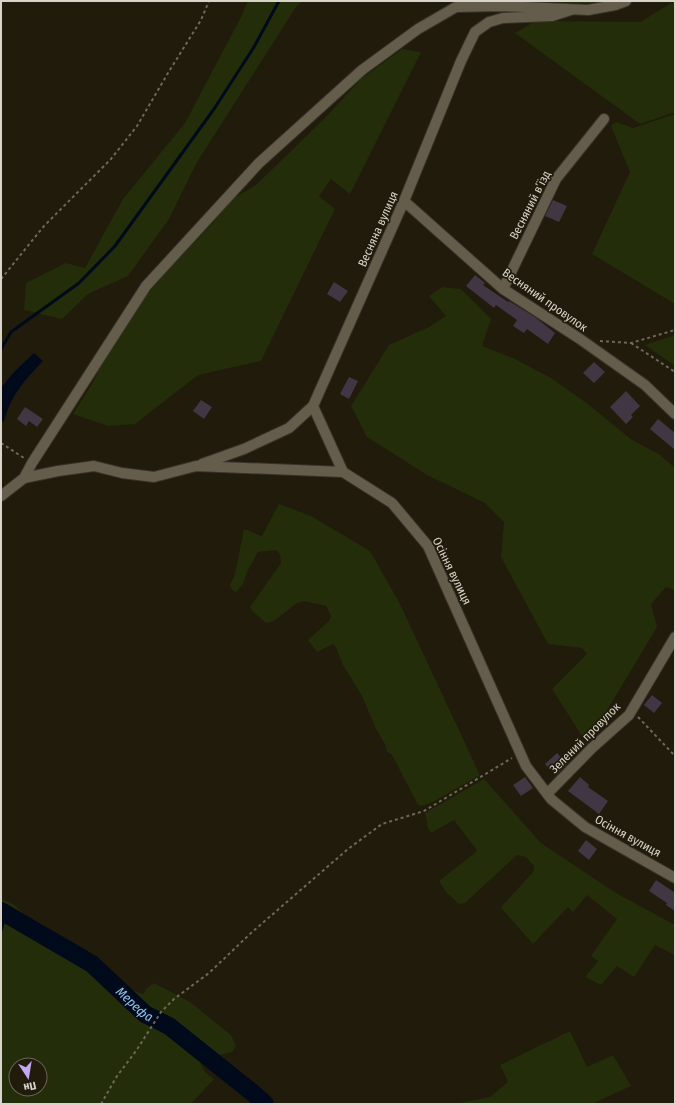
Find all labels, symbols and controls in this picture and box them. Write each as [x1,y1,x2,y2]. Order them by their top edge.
street label: Весняний в’їзд [507,168,553,242]
street label: Весняна вулиця [355,189,401,269]
street label: Весняний провулок [500,265,590,335]
street label: Осіння вулиця [430,535,474,607]
street label: Зелений провулок [547,700,623,776]
street label: Осіння вулиця [593,812,663,860]
water label: Мерефа [113,984,156,1025]
north arrow [8,1057,48,1097]
text: Пн [22,1079,37,1094]

